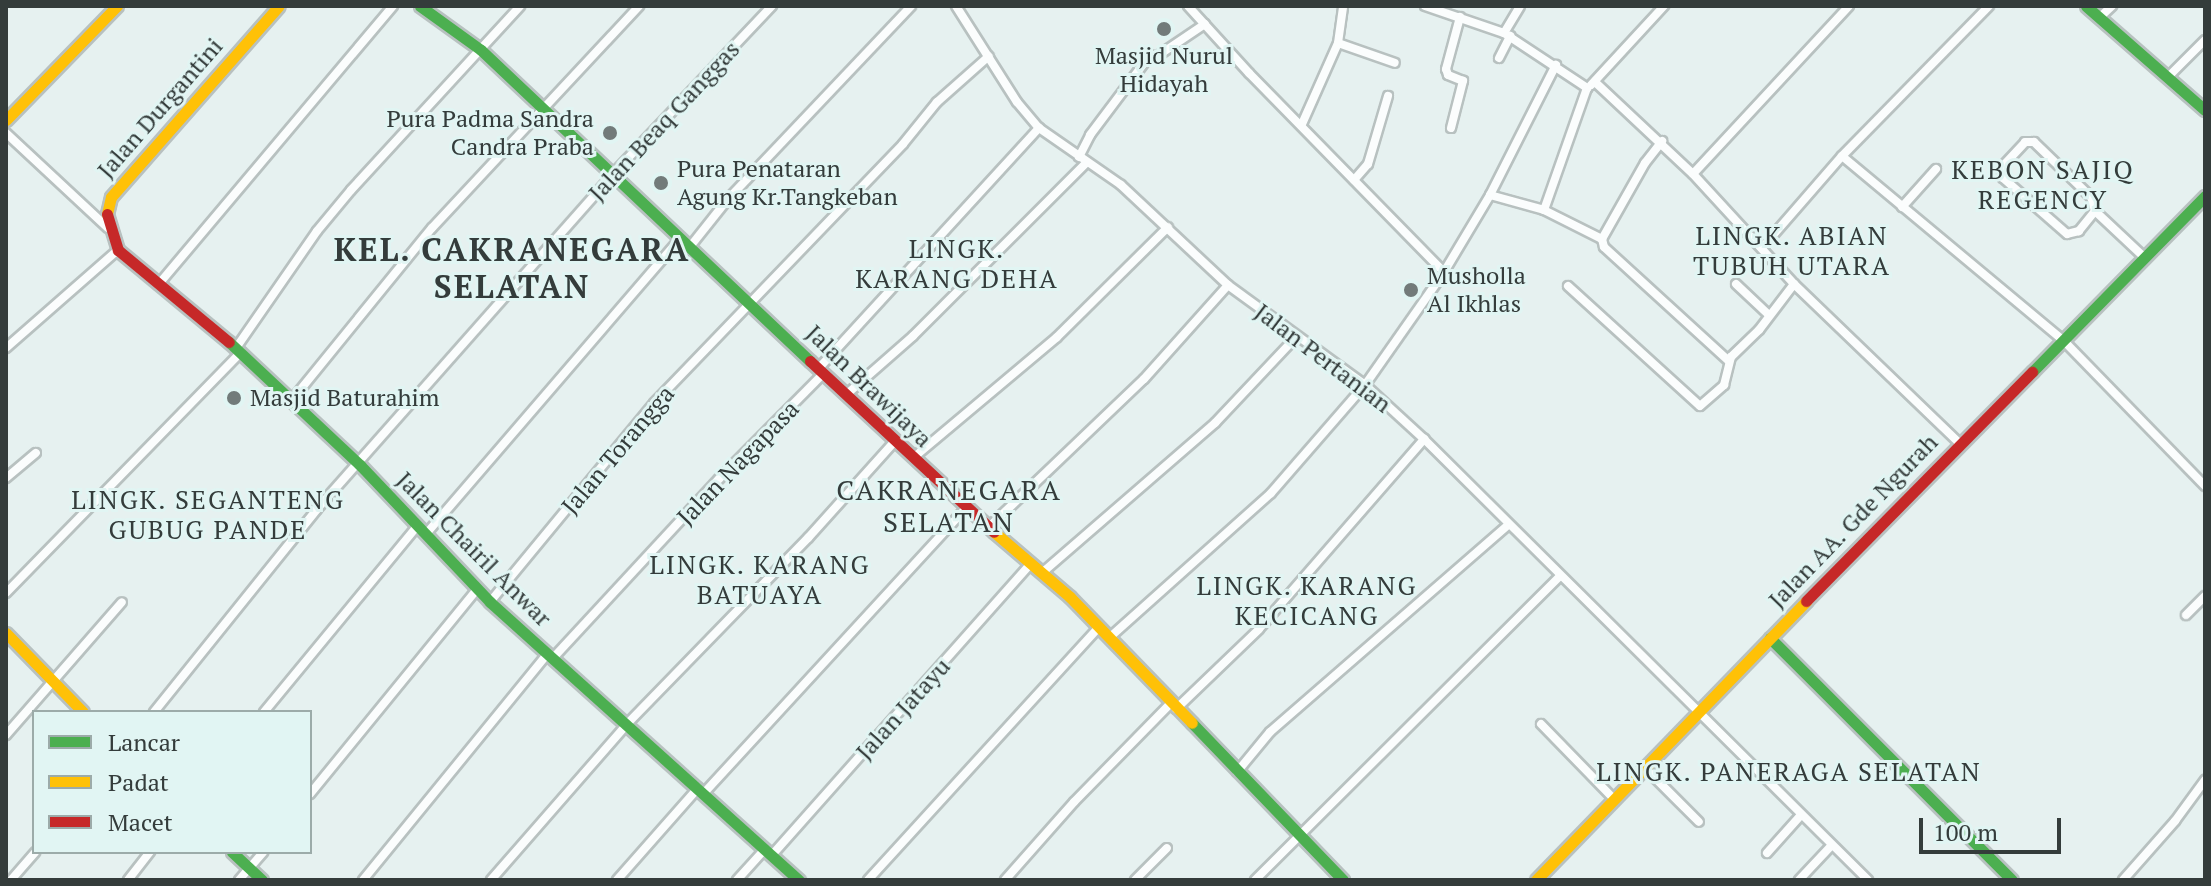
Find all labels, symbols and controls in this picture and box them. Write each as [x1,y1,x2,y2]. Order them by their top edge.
marker: Masjid Nurul Hidayah [1155,20,1173,38]
street label: Jalan Durgantini [91,32,229,184]
street label: Jalan Beaq Ganggas [582,35,746,207]
place label: Masjid Nurul Hidayah [1095,42,1233,98]
place label: Pura Padma Sandra Candra Praba [386,105,594,161]
marker: Pura Padma Sandra Candra Praba [601,124,619,142]
district label: KEBON SAJIQ REGENCY [1951,154,2135,216]
place label: Pura Penataran Agung Kr.Tangkeban [677,155,898,211]
marker: Pura Penataran Agung Kr.Tangkeban [652,174,670,192]
district label: LINGK. ABIAN TUBUH UTARA [1693,220,1891,282]
district label: KEL. CAKRANEGARA SELATAN [333,231,691,306]
district label: LINGK. KARANG DEHA [855,233,1059,294]
place label: Musholla Al Ikhlas [1427,262,1526,318]
marker: Musholla Al Ikhlas [1402,281,1420,299]
street label: Jalan Pertanian [1249,297,1397,419]
street label: Jalan Brawijaya [800,319,938,453]
street label: Jalan Torangga [556,380,680,520]
place label: Masjid Baturahim [250,384,440,412]
marker: Masjid Baturahim [225,389,243,407]
street label: Jalan Nagapasa [671,395,805,531]
street label: Jalan AA. Gde Ngurah [1762,427,1944,615]
street label: Jalan Chairil Anwar [390,465,558,633]
district label: CAKRANEGARA SELATAN [836,473,1062,539]
district label: LINGK. SEGANTENG GUBUG PANDE [71,484,345,546]
district label: LINGK. KARANG BATUAYA [649,549,871,610]
district label: LINGK. KARANG KECICANG [1196,570,1418,632]
street label: Jalan Jatayu [850,652,956,766]
legend [32,710,312,854]
text: Lancar [108,726,180,758]
district label: LINGK. PANERAGA SELATAN [1596,756,1982,788]
text: Padat [108,766,169,798]
scale bar [1923,802,2065,852]
text: Macet [108,806,173,838]
text: 100 m [1933,816,1998,848]

